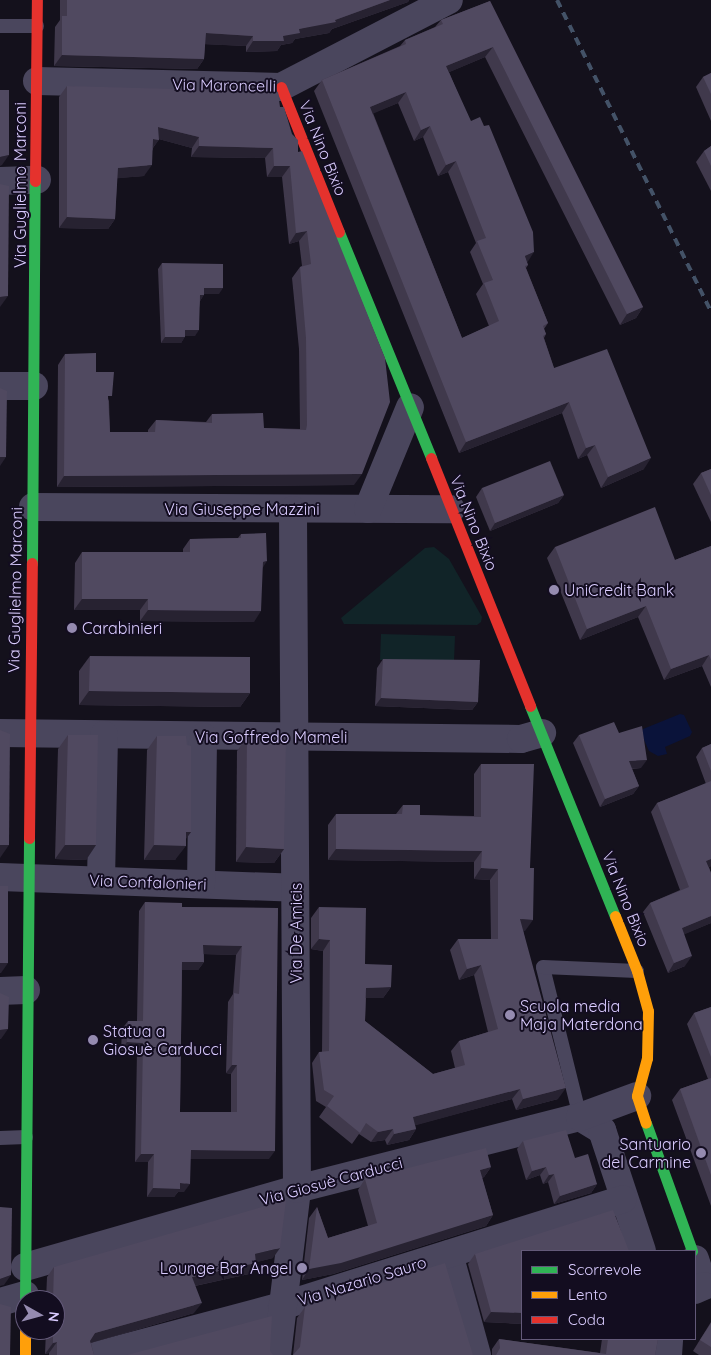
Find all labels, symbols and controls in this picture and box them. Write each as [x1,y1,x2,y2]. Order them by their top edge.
street label: Via Maroncelli [172,74,276,96]
street label: Via Nino Bixio [295,98,351,198]
street label: Via Guglielmo Marconi [10,102,30,268]
street label: Via Nino Bixio [446,473,502,573]
street label: Via Giuseppe Mazzini [164,499,320,519]
street label: Via Guglielmo Marconi [4,507,26,673]
place label: UniCredit Bank [564,580,674,600]
marker: UniCredit Bank [548,584,560,596]
place label: Carabinieri [82,618,162,638]
marker: Carabinieri [66,622,78,634]
street label: Via Goffredo Mameli [195,727,347,747]
street label: Via Nino Bixio [598,849,654,949]
street label: Via Confalonieri [89,870,207,894]
street label: Via De Amicis [286,883,306,983]
place label: Scuola media Maja Materdona [520,996,643,1034]
marker: Scuola media Maja Materdona [504,1009,516,1021]
place label: Statua a Giosuè Carducci [103,1021,222,1059]
marker: Statua a Giosuè Carducci [87,1034,99,1046]
place label: Santuario del Carmine [602,1134,691,1172]
marker: Santuario del Carmine [695,1147,707,1159]
street label: Via Giosuè Carducci [257,1153,405,1209]
legend [521,1250,696,1340]
street label: Via Nazario Sauro [295,1252,429,1310]
place label: Lounge Bar Angel [160,1258,292,1278]
text: Scorrevole [568,1260,642,1279]
marker: Lounge Bar Angel [296,1262,308,1274]
text: Lento [568,1285,607,1304]
north arrow [15,1290,65,1340]
text: N [44,1310,63,1323]
text: Coda [568,1310,605,1329]

